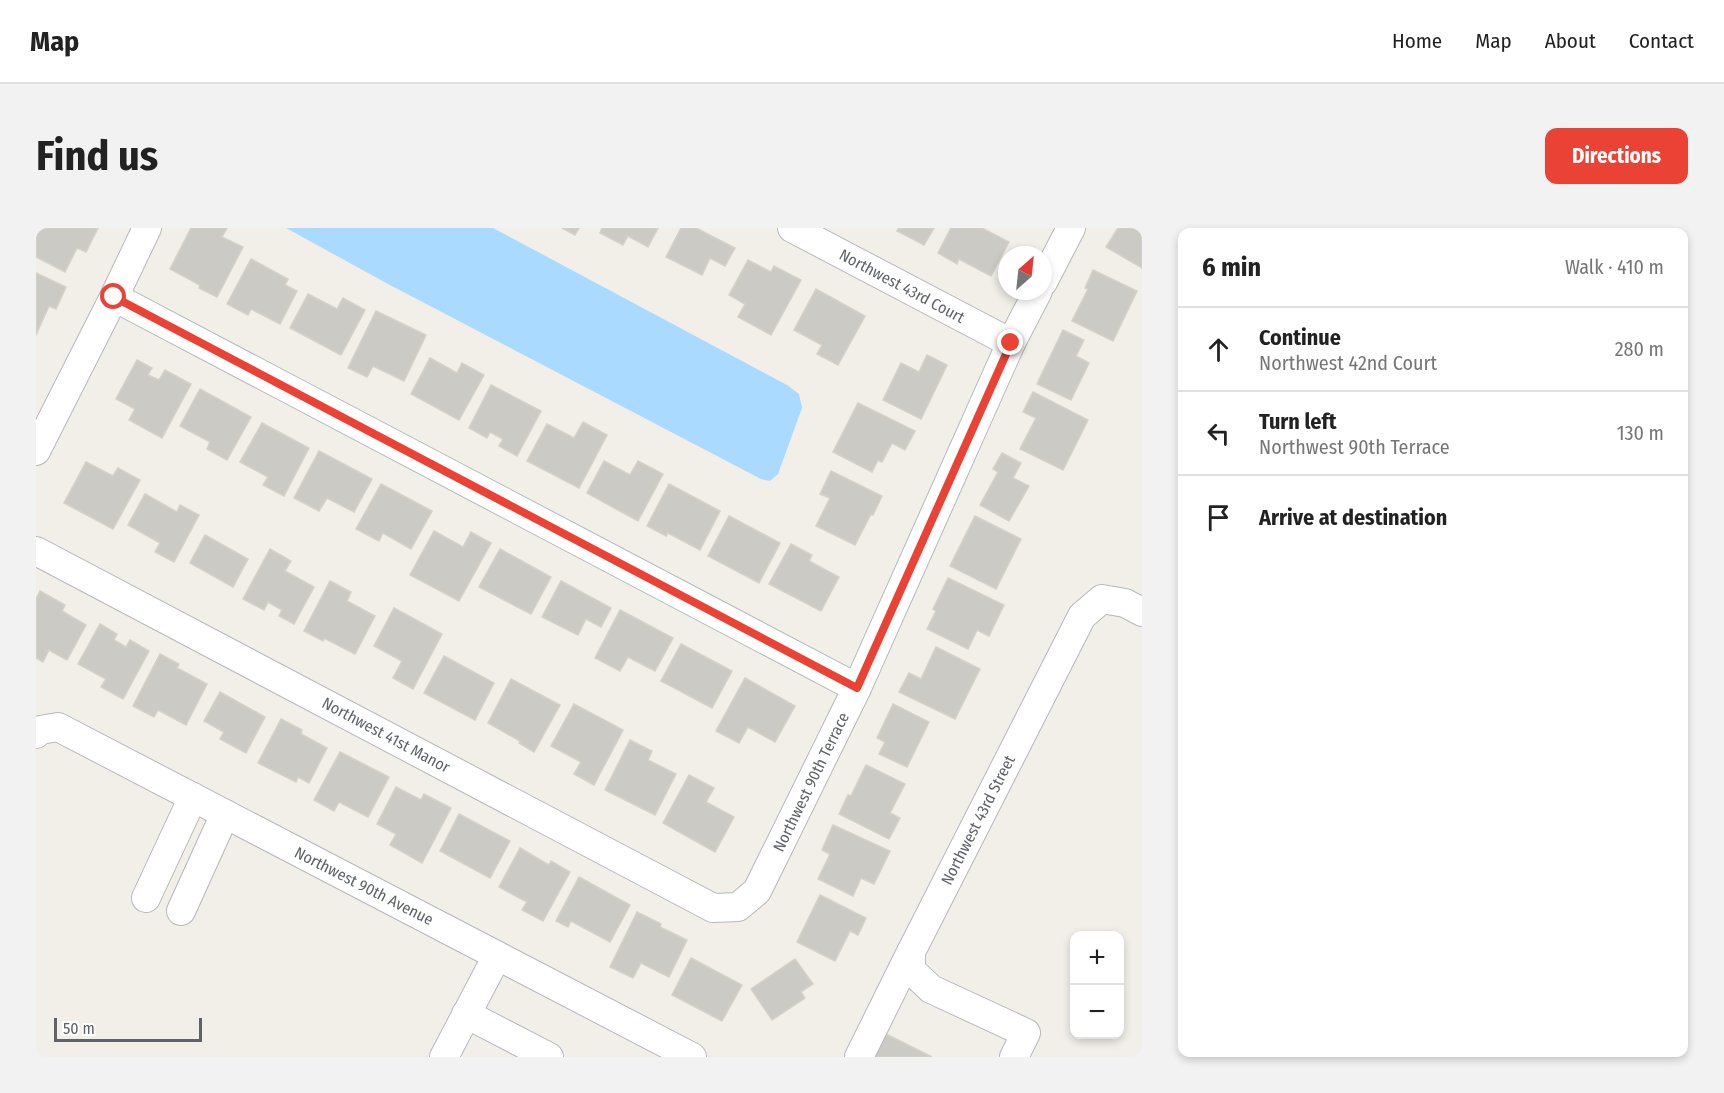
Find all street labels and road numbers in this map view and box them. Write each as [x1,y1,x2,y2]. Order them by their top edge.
street label: Northwest 43rd Court [836,245,969,327]
street label: Northwest 41st Manor [319,693,454,777]
street label: Northwest 90th Terrace [769,709,853,855]
street label: Northwest 43rd Street [937,751,1019,888]
street label: Northwest 90th Avenue [291,843,437,929]

